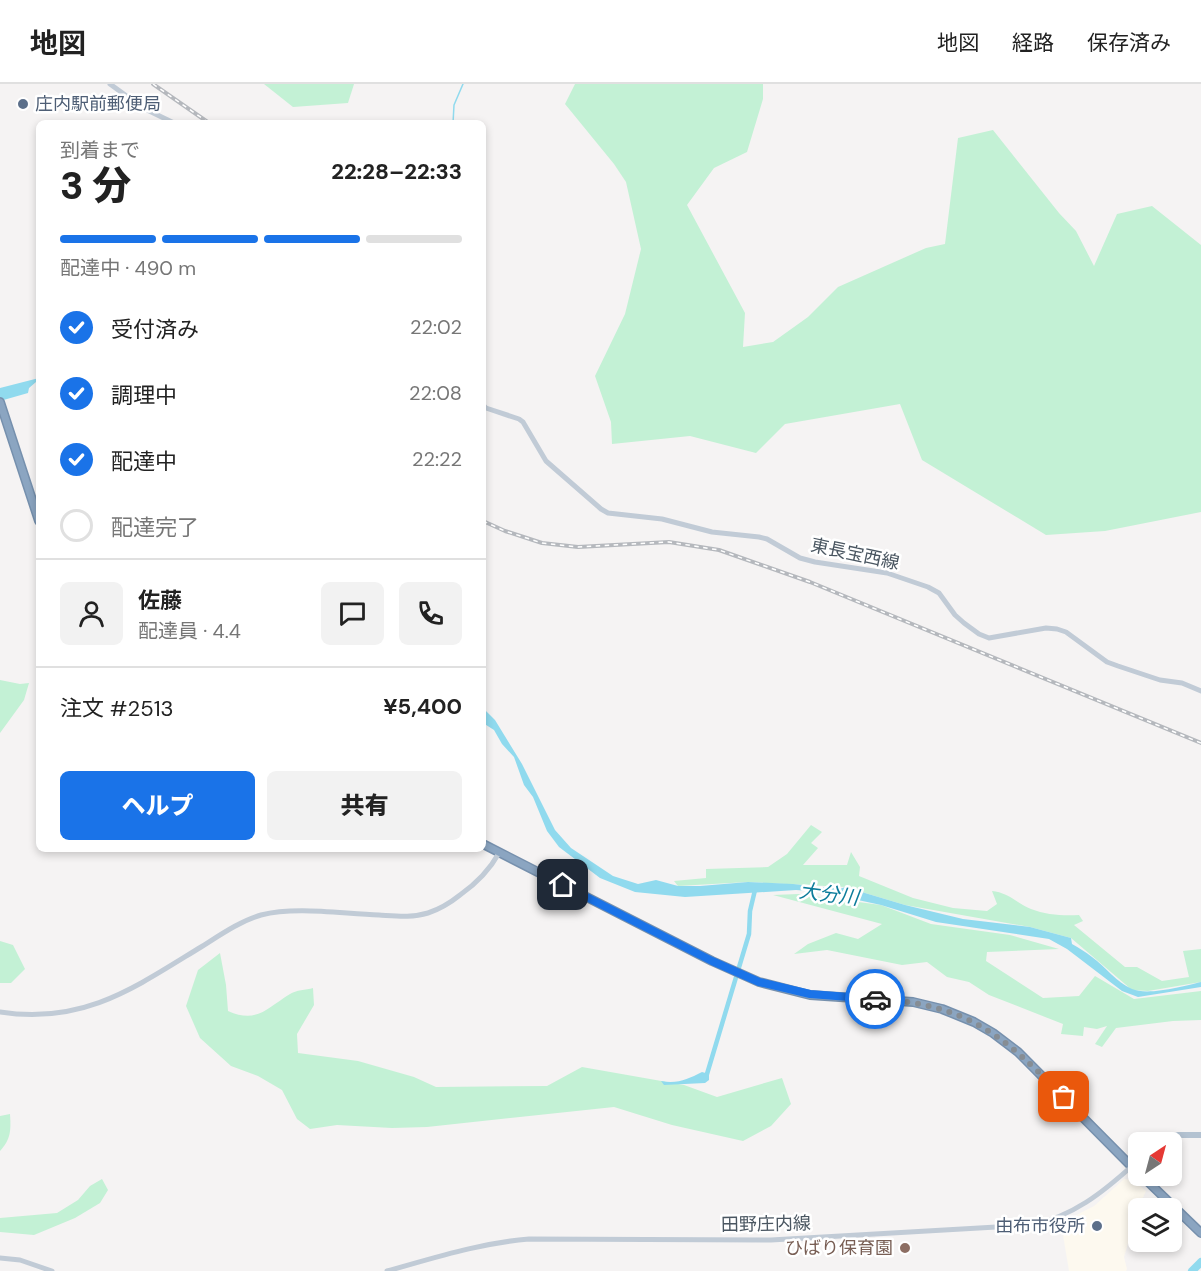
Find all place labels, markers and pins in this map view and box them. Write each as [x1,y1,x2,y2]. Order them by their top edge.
place label: 庄内駅前郵便局 [35,92,161,116]
marker: 庄内駅前郵便局 [16,97,30,111]
pin [537,859,588,910]
pin [1038,1071,1089,1122]
place label: 由布市役所 [995,1214,1085,1238]
marker: 由布市役所 [1090,1219,1104,1233]
place label: ひばり保育園 [785,1236,893,1260]
marker: ひばり保育園 [898,1241,912,1255]

